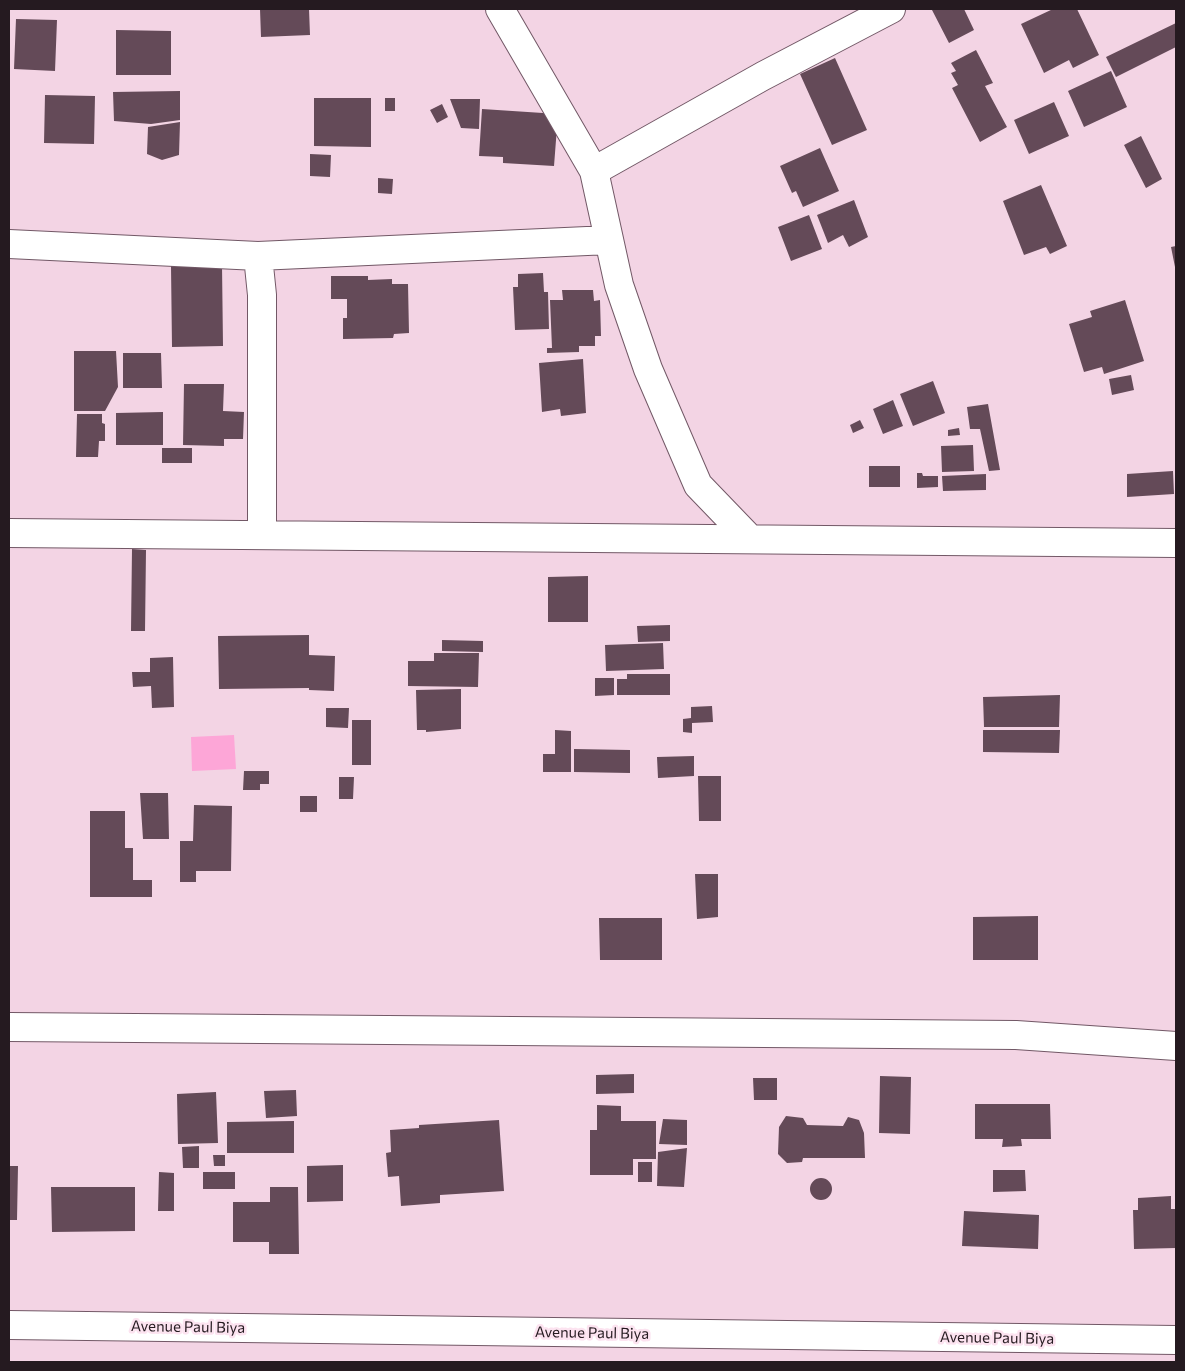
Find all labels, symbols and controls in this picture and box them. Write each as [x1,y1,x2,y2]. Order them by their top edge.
street label: Avenue Paul Biya [131,1317,245,1337]
street label: Avenue Paul Biya [535,1323,649,1343]
street label: Avenue Paul Biya [940,1328,1054,1348]

